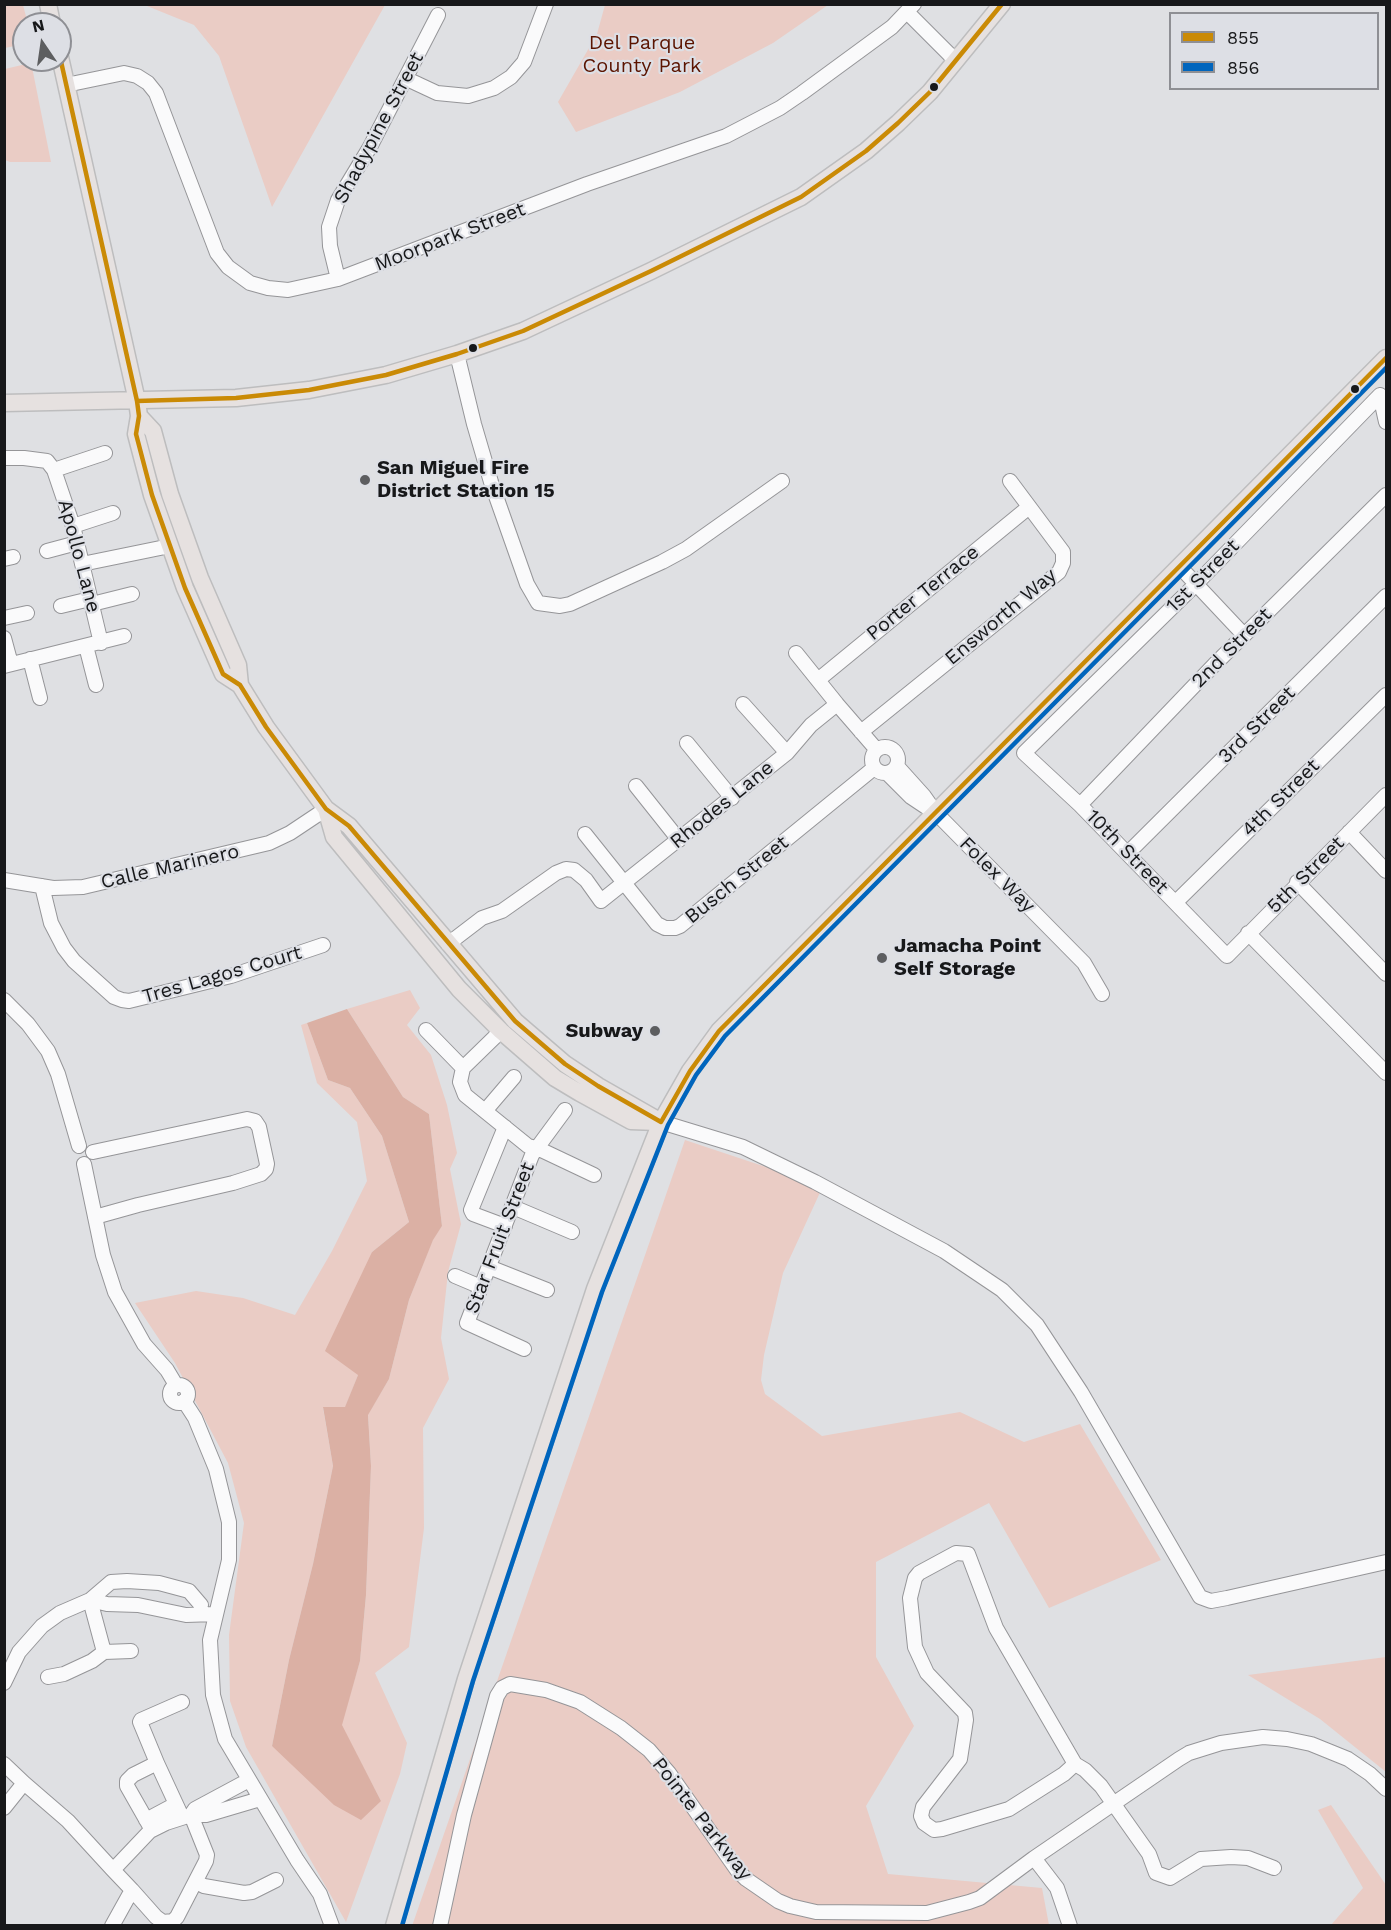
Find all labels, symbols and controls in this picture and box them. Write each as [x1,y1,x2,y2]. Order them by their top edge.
north arrow [12,12,72,72]
legend [1169,12,1379,90]
text: N [30,15,46,37]
text: 855 [1227,27,1259,48]
park label: Del Parque County Park [583,31,701,78]
street label: Shadypine Street [329,48,429,208]
text: 856 [1227,57,1260,78]
unlabelled marker [928,81,940,93]
street label: Moorpark Street [371,197,529,277]
unlabelled marker [467,342,479,354]
unlabelled marker [1349,383,1361,395]
place label: San Miguel Fire District Station 15 [377,456,555,503]
marker: San Miguel Fire District Station 15 [358,473,372,487]
street label: Apollo Lane [52,497,106,615]
street label: 1st Street [1161,534,1245,618]
street label: Porter Terrace [862,540,984,646]
street label: Ensworth Way [940,563,1062,671]
street label: 2nd Street [1187,603,1277,693]
street label: 3rd Street [1213,681,1301,769]
street label: 4th Street [1237,754,1325,842]
street label: Rhodes Lane [665,756,779,854]
street label: 10th Street [1081,805,1173,899]
street label: Busch Street [680,831,794,929]
street label: 5th Street [1262,831,1350,919]
street label: Folex Way [954,832,1040,918]
street label: Calle Marinero [99,839,241,895]
place label: Jamacha Point Self Storage [894,934,1041,981]
street label: Tres Lagos Court [140,941,304,1009]
marker: Jamacha Point Self Storage [875,951,889,965]
place label: Subway [565,1019,643,1043]
marker: Subway [648,1024,662,1038]
street label: Star Fruit Street [460,1159,540,1317]
street label: Pointe Parkway [647,1753,757,1885]

